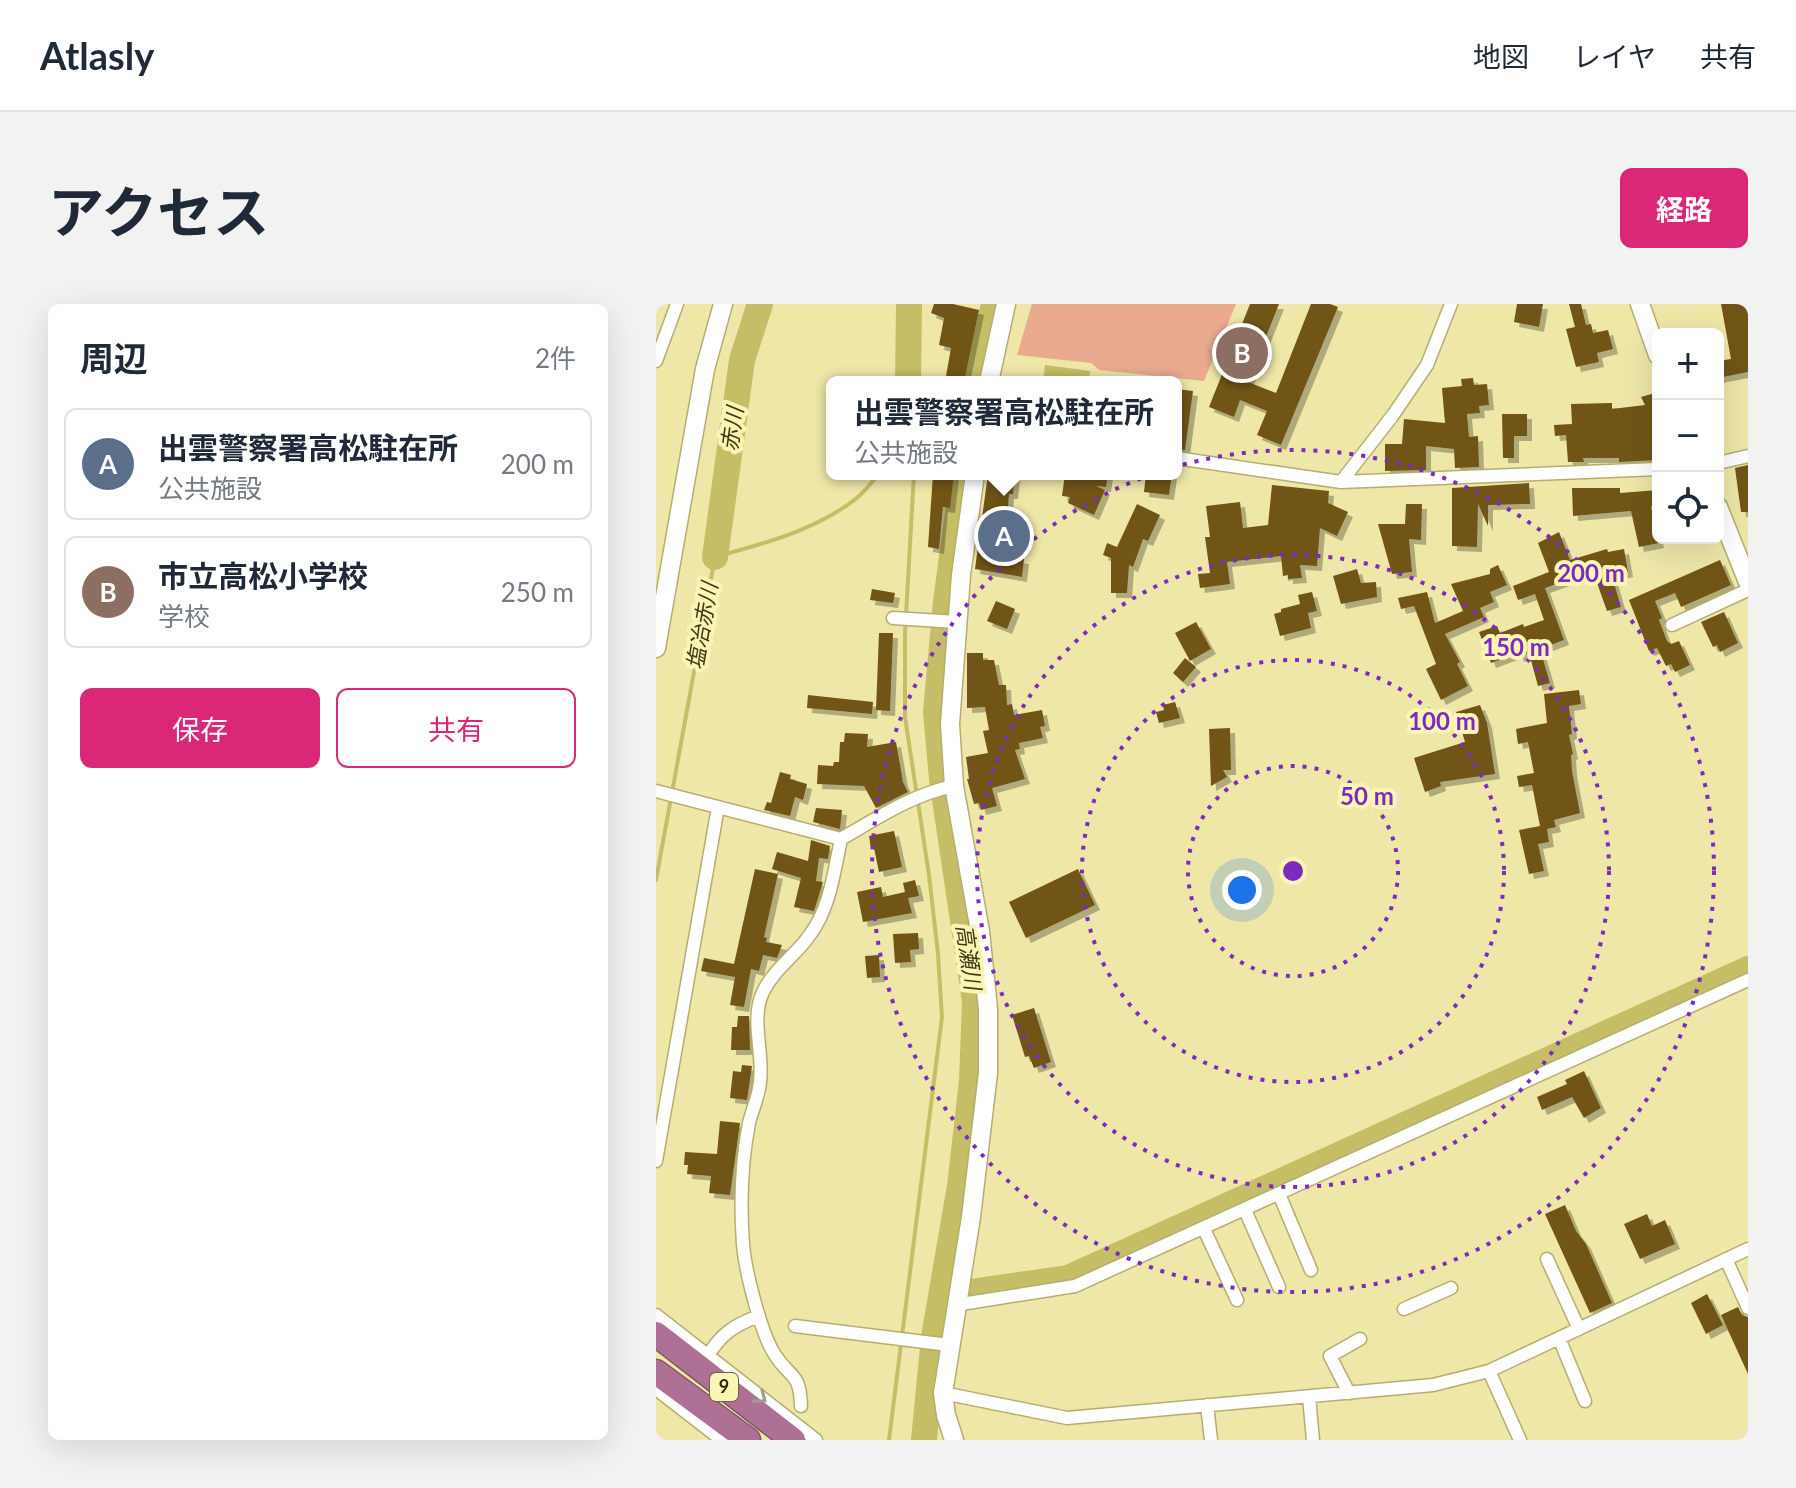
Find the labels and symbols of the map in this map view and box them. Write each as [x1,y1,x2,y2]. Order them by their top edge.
pin: B [1216,323,1268,383]
water label: 赤川 [715,403,748,453]
pin: A [978,506,1030,566]
text: 200 m [1557,558,1625,587]
water label: 塩冶赤川 [681,578,723,672]
text: 150 m [1482,632,1550,661]
text: 100 m [1408,706,1476,735]
text: 50 m [1340,781,1394,810]
centre of rings [1279,857,1307,885]
your location [1222,870,1262,910]
water label: 高瀬川 [952,922,988,993]
road number: 9 [710,1373,738,1401]
one-way arrow [752,1389,767,1403]

